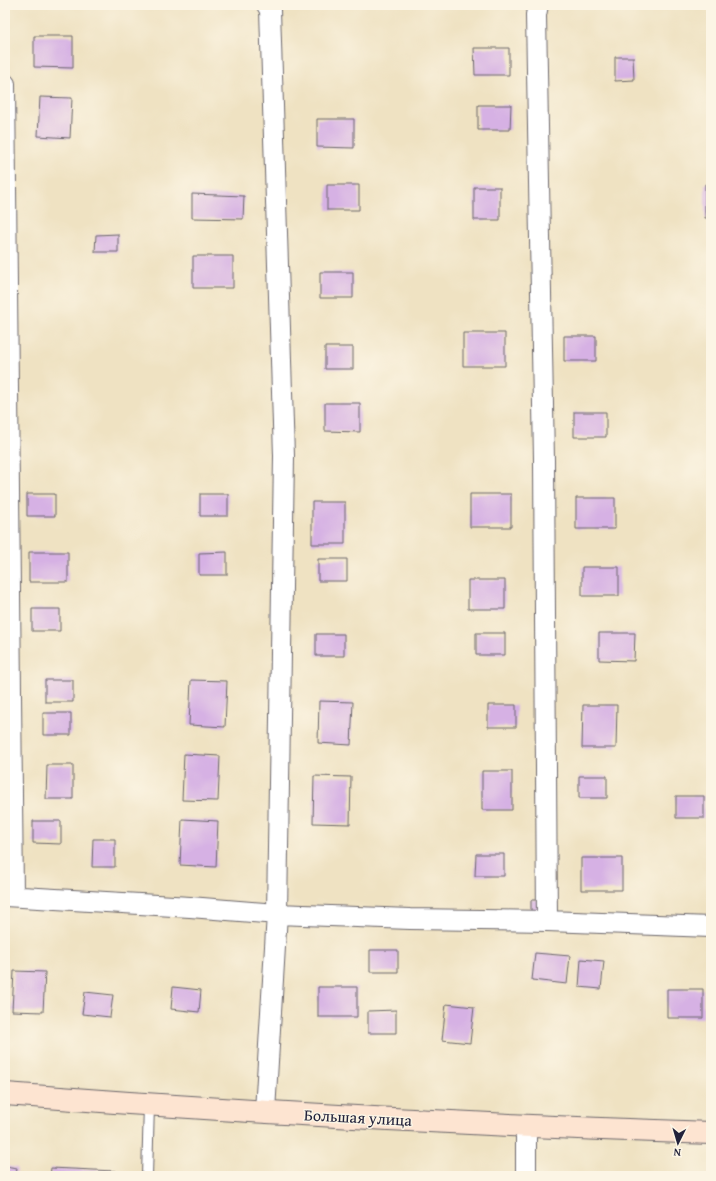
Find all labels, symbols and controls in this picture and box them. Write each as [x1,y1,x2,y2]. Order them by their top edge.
street label: Большая улица [303,1102,413,1132]
north arrow [658,1123,698,1163]
text: N [672,1145,681,1161]

